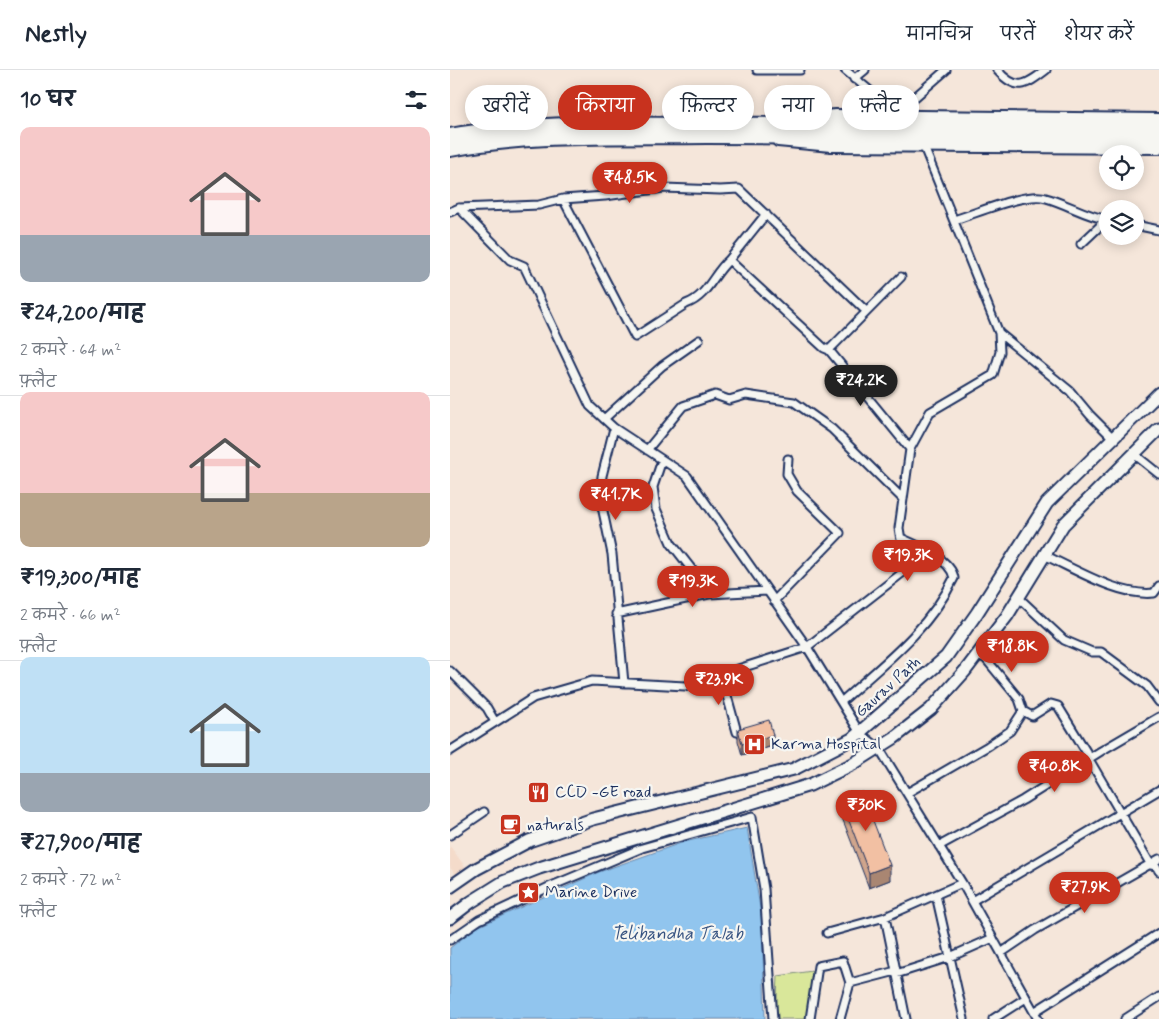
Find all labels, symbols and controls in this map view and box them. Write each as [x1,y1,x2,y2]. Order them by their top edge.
text: Nestly [25,19,87,50]
text: मानचित्र [906,23,972,47]
text: परतें [1000,23,1036,47]
text: शेयर करें [1064,23,1134,47]
chip: खरीदें [465,85,548,130]
chip: किराया [558,85,652,130]
chip: फ़िल्टर [662,85,754,130]
chip: नया [764,85,832,130]
chip: फ़्लैट [842,85,919,130]
text: 10 घर [20,86,75,114]
icon: filters [402,86,430,114]
map controls [1099,145,1144,245]
button: locate [1099,145,1144,190]
icon: home [180,159,270,249]
pin: ₹48.5K [589,162,671,204]
text: ₹48.5K [603,167,657,188]
button: layers [1099,200,1144,245]
text: ₹24,200/माह [20,299,144,327]
text: 2 कमरे · 64 m² [20,340,121,361]
pin: ₹24.2K [820,364,902,407]
text: ₹24.2K [836,370,886,391]
text: फ़्लैट [20,372,56,393]
icon: home [180,425,270,515]
pin: ₹41.7K [575,478,657,521]
text: ₹41.7K [590,484,642,505]
pin: ₹19.3K [867,540,949,582]
text: ₹19.3K [883,545,933,566]
text: ₹19,300/माह [20,564,139,592]
pin: ₹19.3K [652,566,734,608]
text: ₹19.3K [668,571,718,592]
text: 2 कमरे · 66 m² [20,605,121,626]
pin: ₹18.8K [971,630,1053,673]
text: ₹18.8K [987,636,1037,657]
text: फ़्लैट [20,637,56,658]
street label: Gaurav Path [851,652,925,722]
pin: ₹23.9K [678,664,760,706]
text: ₹23.9K [695,669,743,690]
icon: home [180,690,270,780]
hospital icon: Karma Hospital [743,732,767,756]
place label: Karma Hospital [771,734,881,755]
pin: ₹40.8K [1014,750,1096,793]
text: ₹40.8K [1028,756,1082,777]
restaurant icon: CCD -GE road [527,780,551,804]
place label: CCD -GE road [555,782,651,803]
pin: ₹30K [836,790,896,832]
text: ₹30K [847,795,885,816]
cafe icon: naturals [499,813,523,837]
place label: naturals [527,815,584,836]
text: ₹27,900/माह [20,829,141,857]
text: 2 कमरे · 72 m² [20,870,122,891]
pin: ₹27.9K [1044,872,1126,914]
text: ₹27.9K [1060,877,1110,898]
place icon: Marine Drive [517,880,541,904]
place label: Marine Drive [545,882,637,903]
text: फ़्लैट [20,902,56,923]
water label: Telibandha Talab [611,922,744,946]

